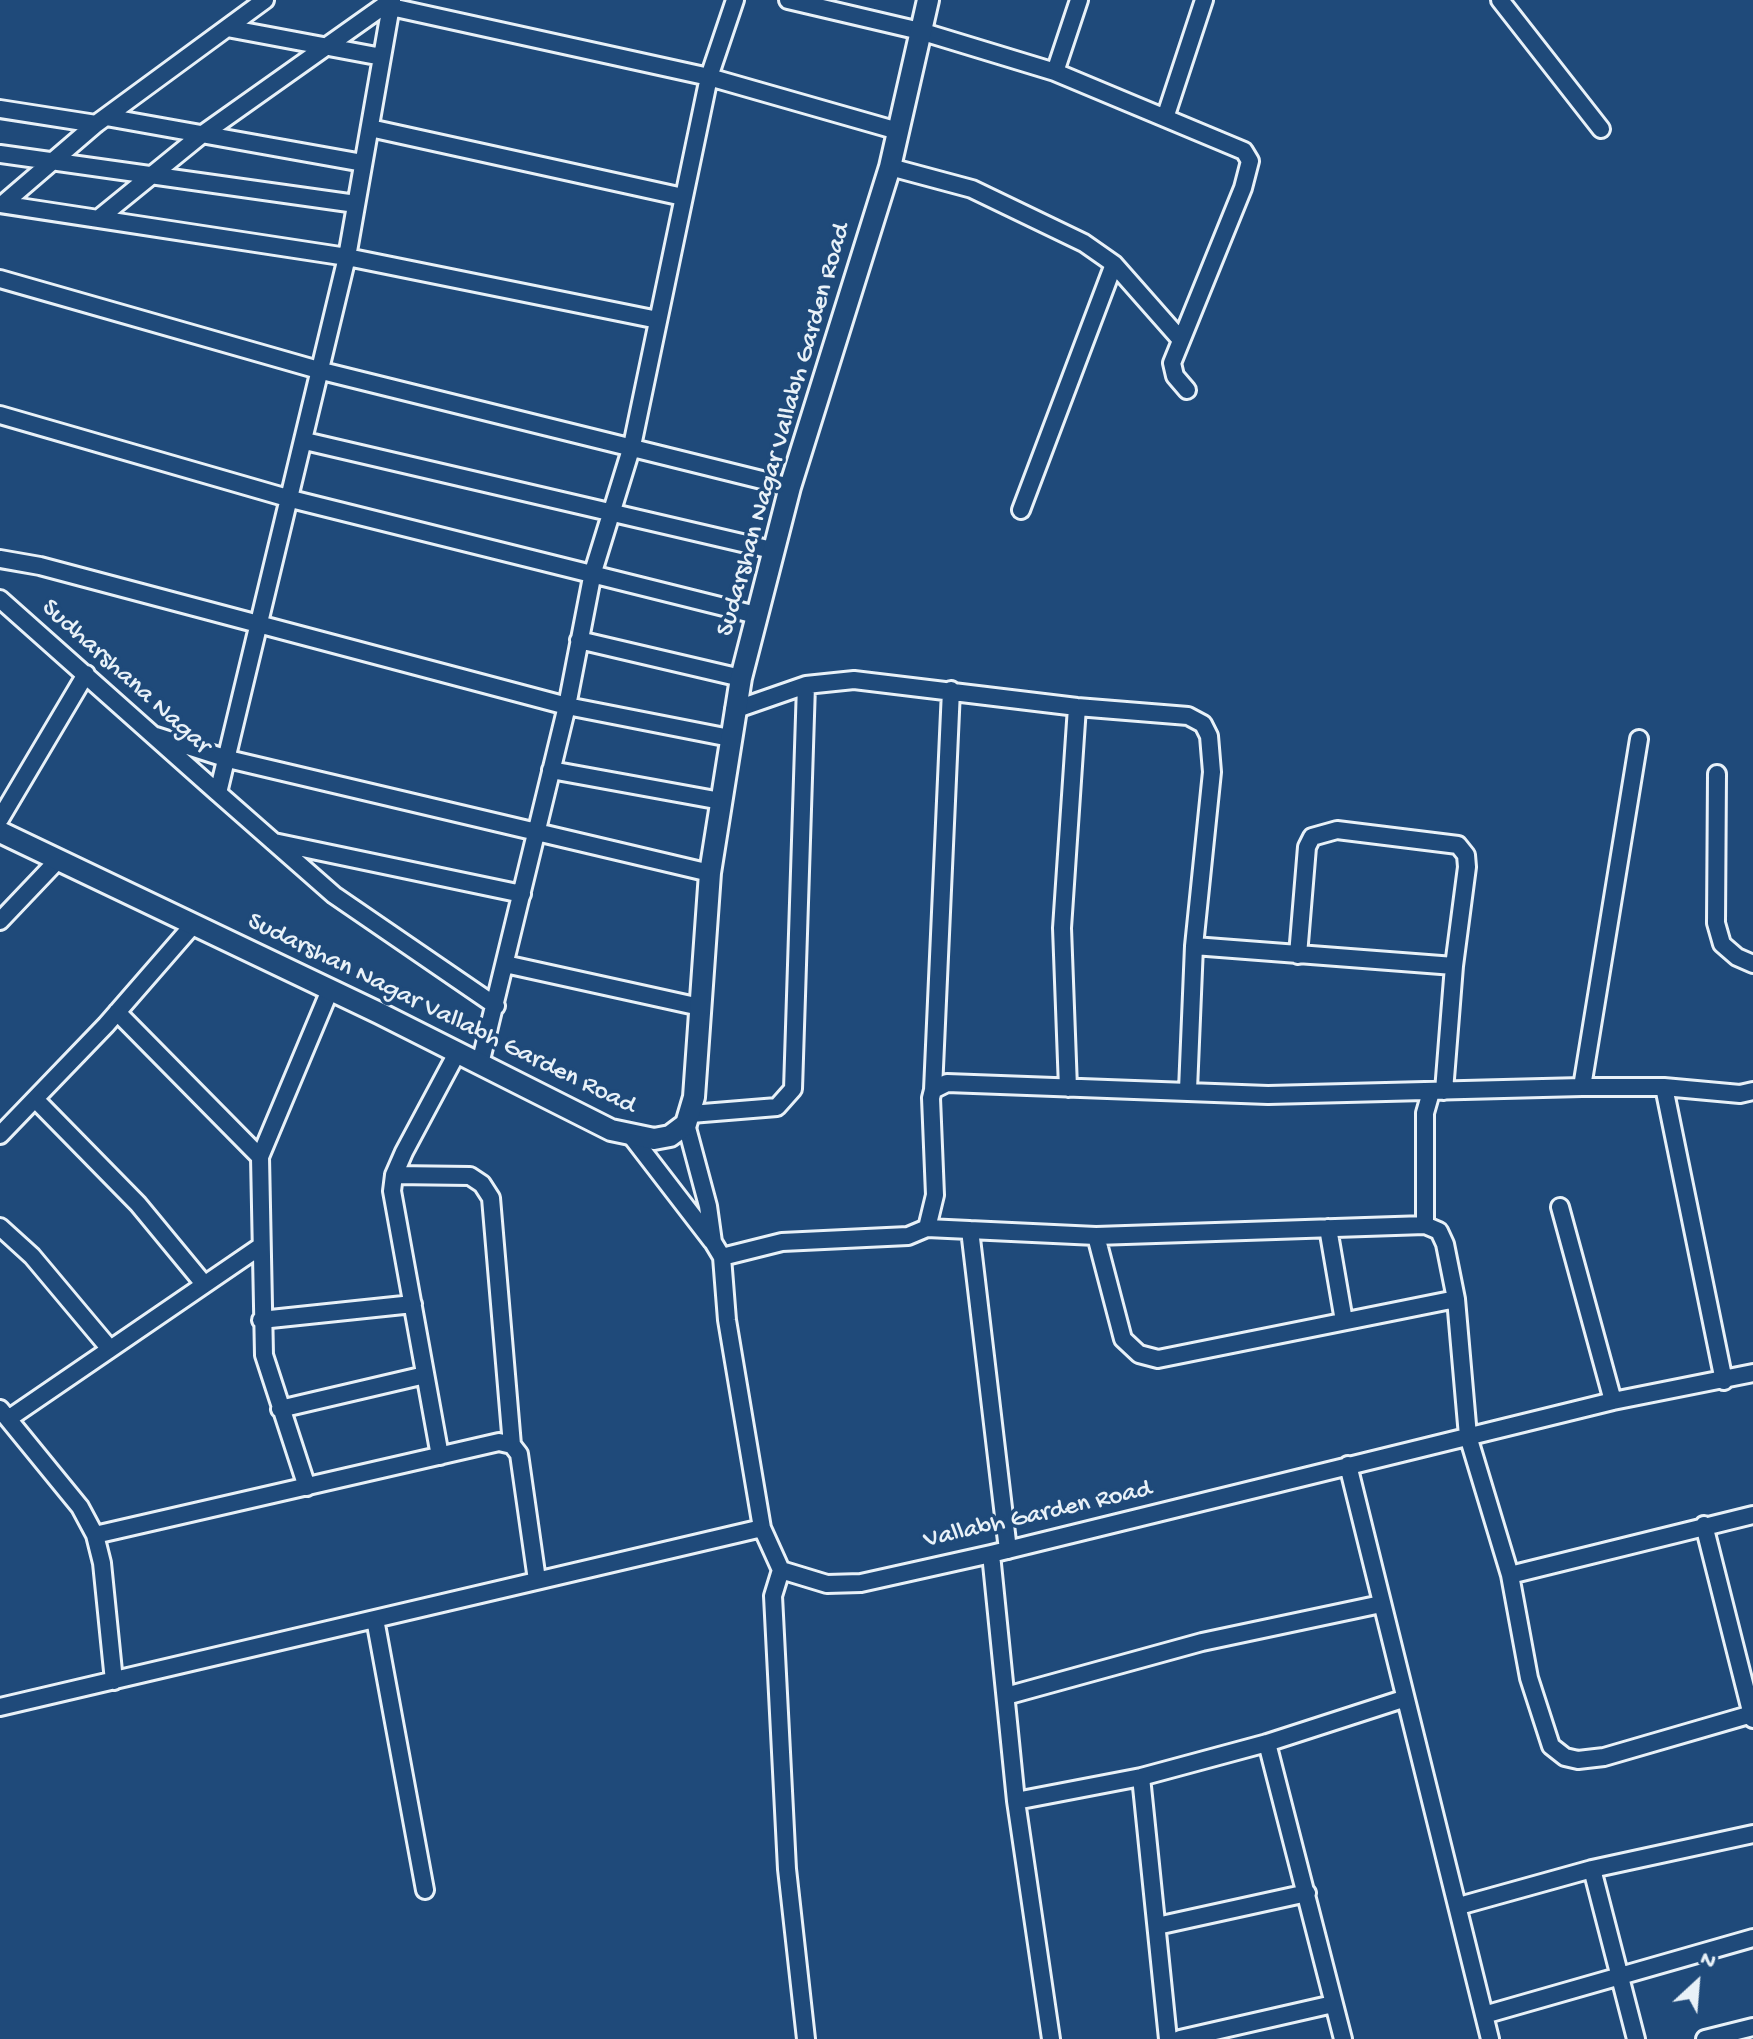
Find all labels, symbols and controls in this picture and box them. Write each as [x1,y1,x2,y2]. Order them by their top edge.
street label: Sudarshan Nagar Vallabh Garden Road [711,220,859,640]
street label: Sudharshana Nagar [34,594,216,762]
street label: Sudarshan Nagar Vallabh Garden Road [242,907,640,1123]
street label: Vallabh Garden Road [921,1475,1155,1557]
north arrow [1657,1943,1737,2023]
text: N [1695,1947,1720,1976]

